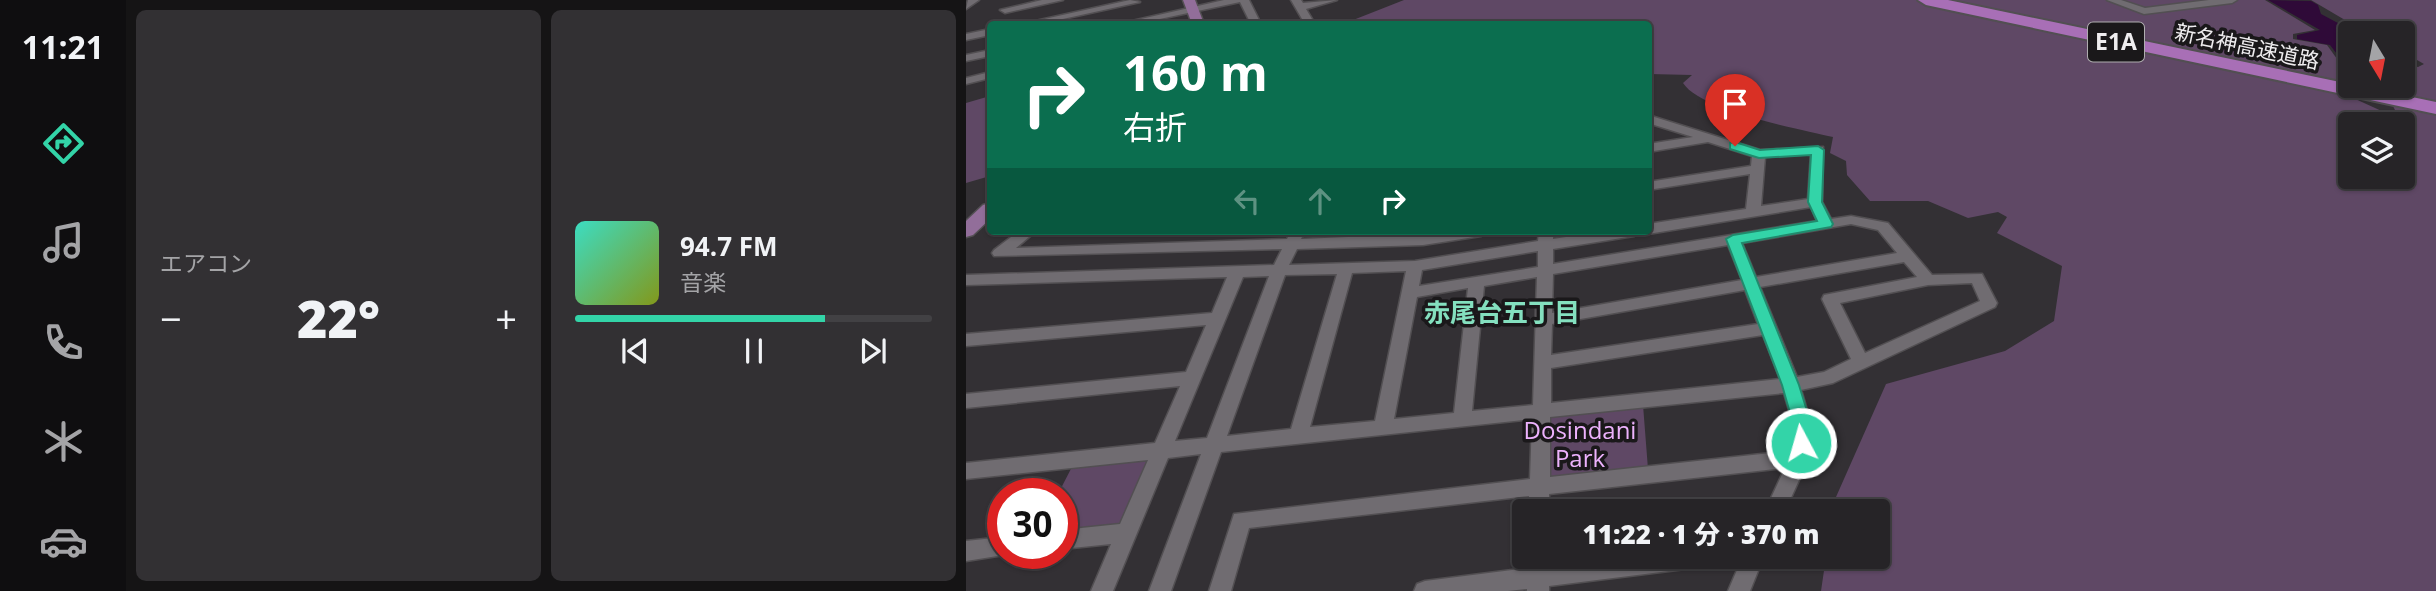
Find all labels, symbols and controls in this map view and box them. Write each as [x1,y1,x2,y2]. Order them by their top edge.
street label: 新名神高速道路 [2172,17,2322,75]
north arrow [2338,21,2415,98]
map controls [2338,21,2415,189]
road number: E1A [2088,22,2144,61]
text: 11:21 [22,25,104,68]
text: 160 m [1123,39,1268,105]
icon: right [1008,49,1099,140]
pin [1705,74,1765,146]
icon: arrive [1716,85,1754,123]
text: 右折 [1123,105,1187,148]
button: layers [2338,112,2415,189]
icon: directions [39,119,88,168]
icon: left [1228,182,1266,220]
icon: ahead [1301,182,1339,220]
icon: right [1374,182,1412,220]
icon: music [39,218,88,267]
text: 94.7 FM [680,228,778,264]
text: エアコン [160,247,252,279]
text: 音楽 [680,266,726,298]
text: 22° [297,282,380,353]
text: − [160,292,182,344]
text: + [495,292,517,344]
district label: 赤尾台五丁目 [1424,294,1580,330]
icon: phone [39,318,88,367]
icon: previous [616,332,654,370]
icon: pause [735,332,773,370]
icon: next [854,332,892,370]
position arrow [1764,406,1838,480]
park label: Dosindani Park [1524,413,1636,474]
icon: climate [39,417,88,466]
speed limit sign: 30 [987,478,1078,569]
text: 11:22 · 1 分 · 370 m [1583,516,1819,552]
icon: car [39,517,88,566]

